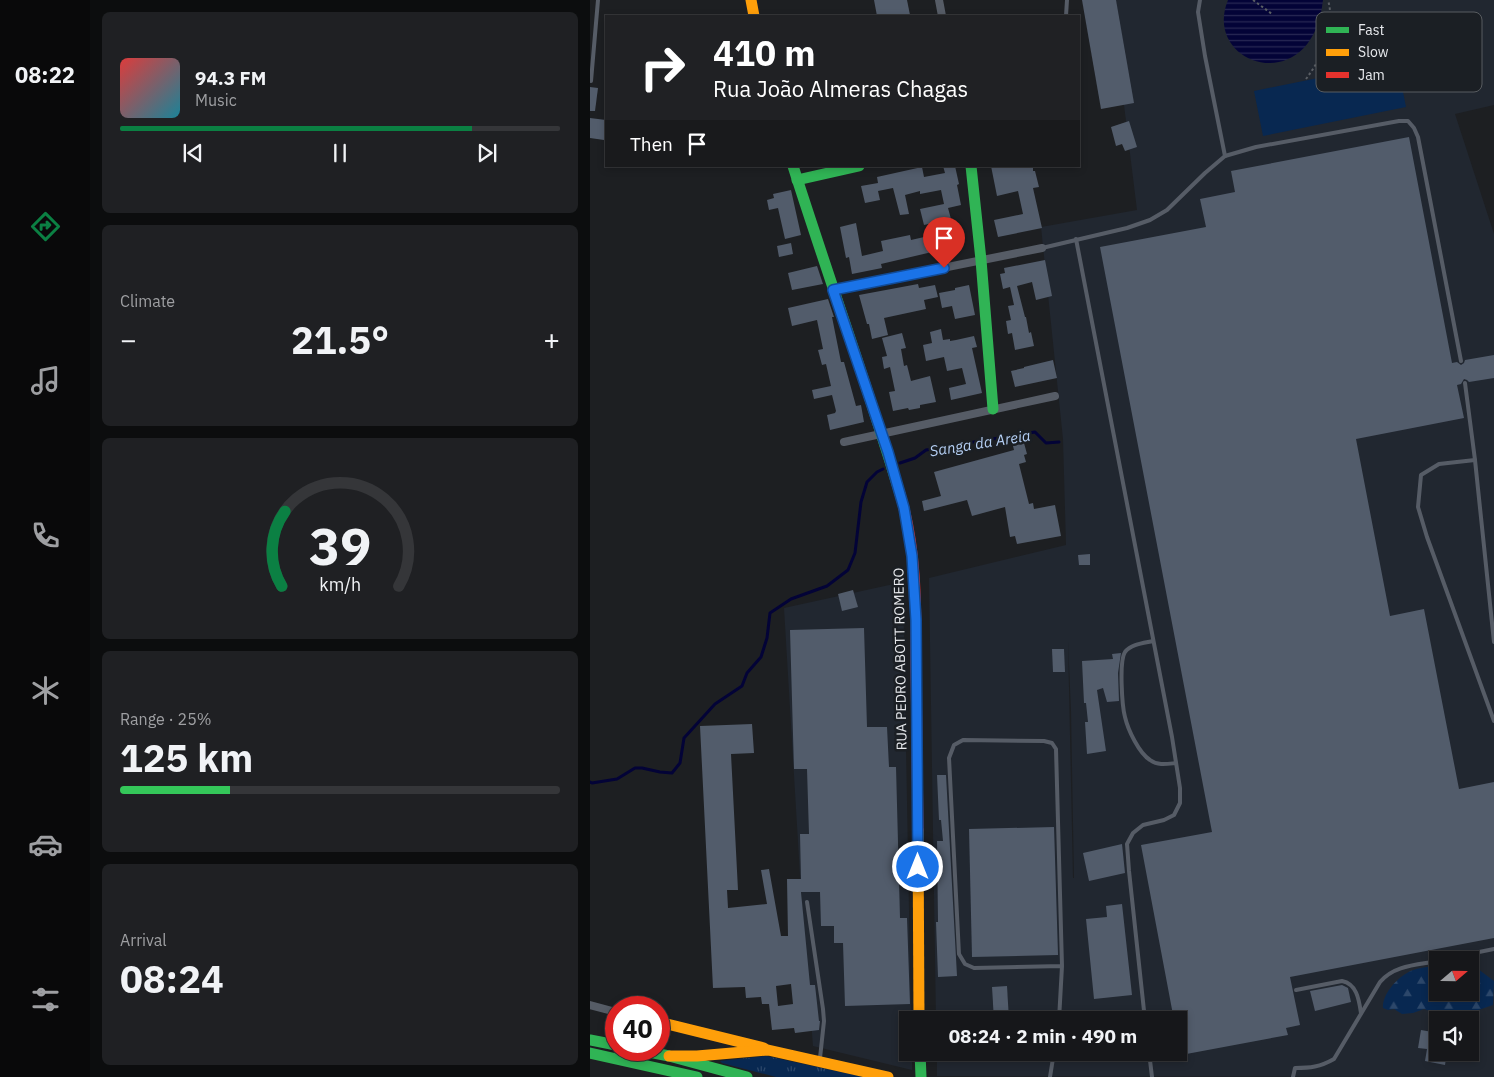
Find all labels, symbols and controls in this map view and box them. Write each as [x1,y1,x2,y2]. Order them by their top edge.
legend [1316,12,1482,92]
text: Fast [1358,21,1384,39]
text: 410 m [713,30,816,76]
icon: right [630,35,695,100]
text: Slow [1358,43,1389,61]
text: 08:22 [15,60,75,89]
text: 94.3 FM [195,66,266,90]
text: Jam [1358,66,1385,84]
text: Rua João Almeras Chagas [713,74,968,103]
text: Music [195,90,237,110]
icon: arrive [683,130,711,158]
text: Then [630,132,673,156]
icon: previous [179,139,207,167]
icon: pause [326,139,354,167]
icon: next [473,139,501,167]
icon: directions [28,209,63,244]
pin [923,217,965,268]
icon: arrive [930,224,958,252]
text: Climate [120,291,175,311]
text: 21.5° [291,315,389,364]
text: − [120,321,137,358]
text: + [543,321,560,358]
icon: music [28,363,63,398]
water label: Sanga da Areia [928,426,1032,460]
text: 39 [309,512,371,579]
icon: phone [28,518,63,553]
street label: RUA PEDRO ABOTT ROMERO [889,567,911,751]
text: km/h [319,573,361,596]
icon: climate [28,673,63,708]
text: Range · 25% [120,709,212,729]
text: 125 km [120,733,253,782]
icon: car [28,827,63,862]
position arrow [891,840,943,892]
text: Arrival [120,930,167,950]
north arrow [1429,951,1479,1001]
map controls [1429,951,1479,1061]
text: 08:24 [120,954,224,1003]
icon: filters [28,982,63,1017]
speed limit sign: 40 [605,996,670,1061]
button: sound [1429,1011,1479,1061]
text: 08:24 · 2 min · 490 m [949,1024,1137,1048]

